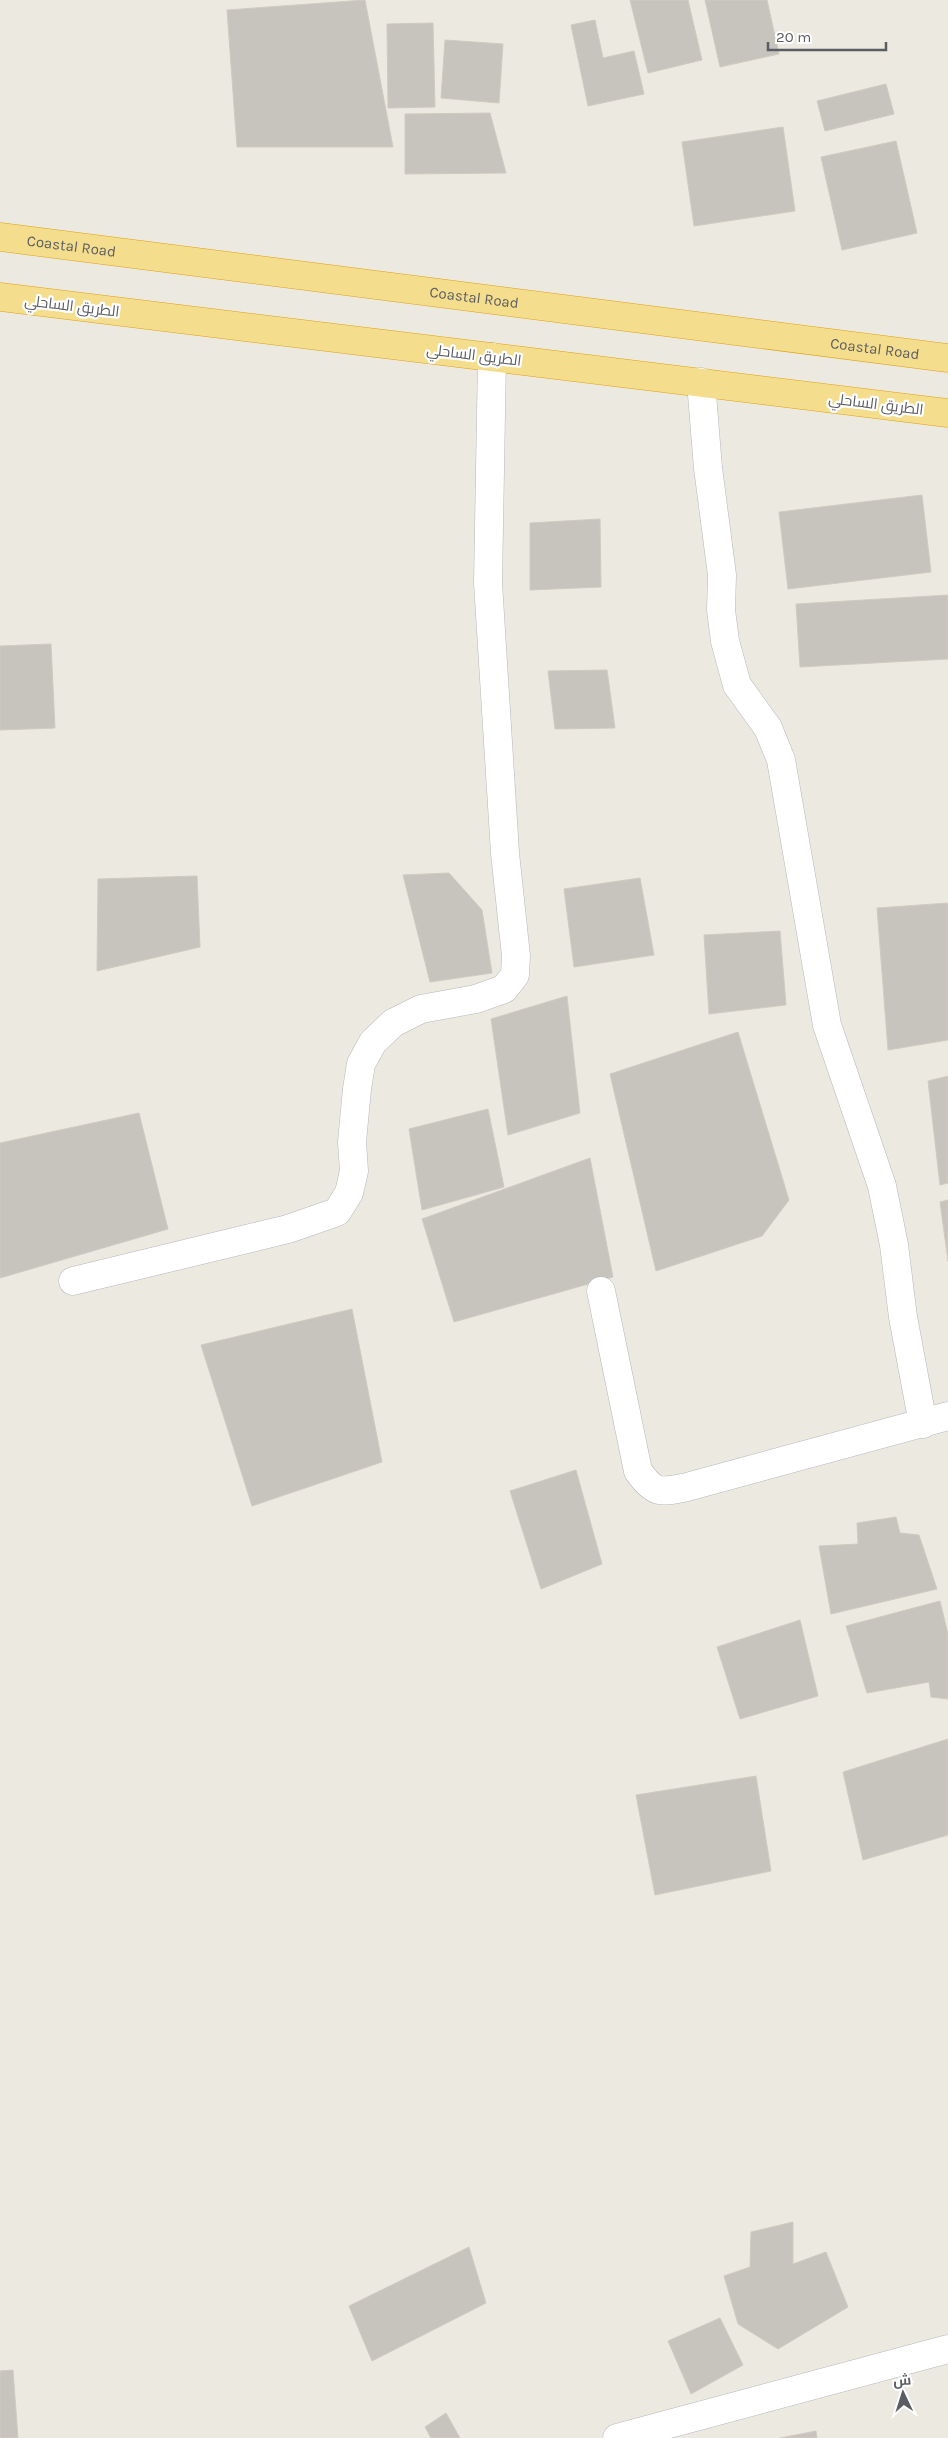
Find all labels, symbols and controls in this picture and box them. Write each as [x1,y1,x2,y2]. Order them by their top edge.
scale bar [768,20,886,52]
text: 20 m [776,28,811,46]
street label: Coastal Road [26,232,117,261]
street label: Coastal Road [428,283,520,312]
street label: الطريق الساحلي [23,291,121,324]
street label: Coastal Road [829,334,921,363]
street label: الطريق الساحلي [425,340,523,373]
street label: الطريق الساحلي [827,389,925,422]
north arrow [878,2368,928,2418]
text: ش [893,2371,912,2390]

